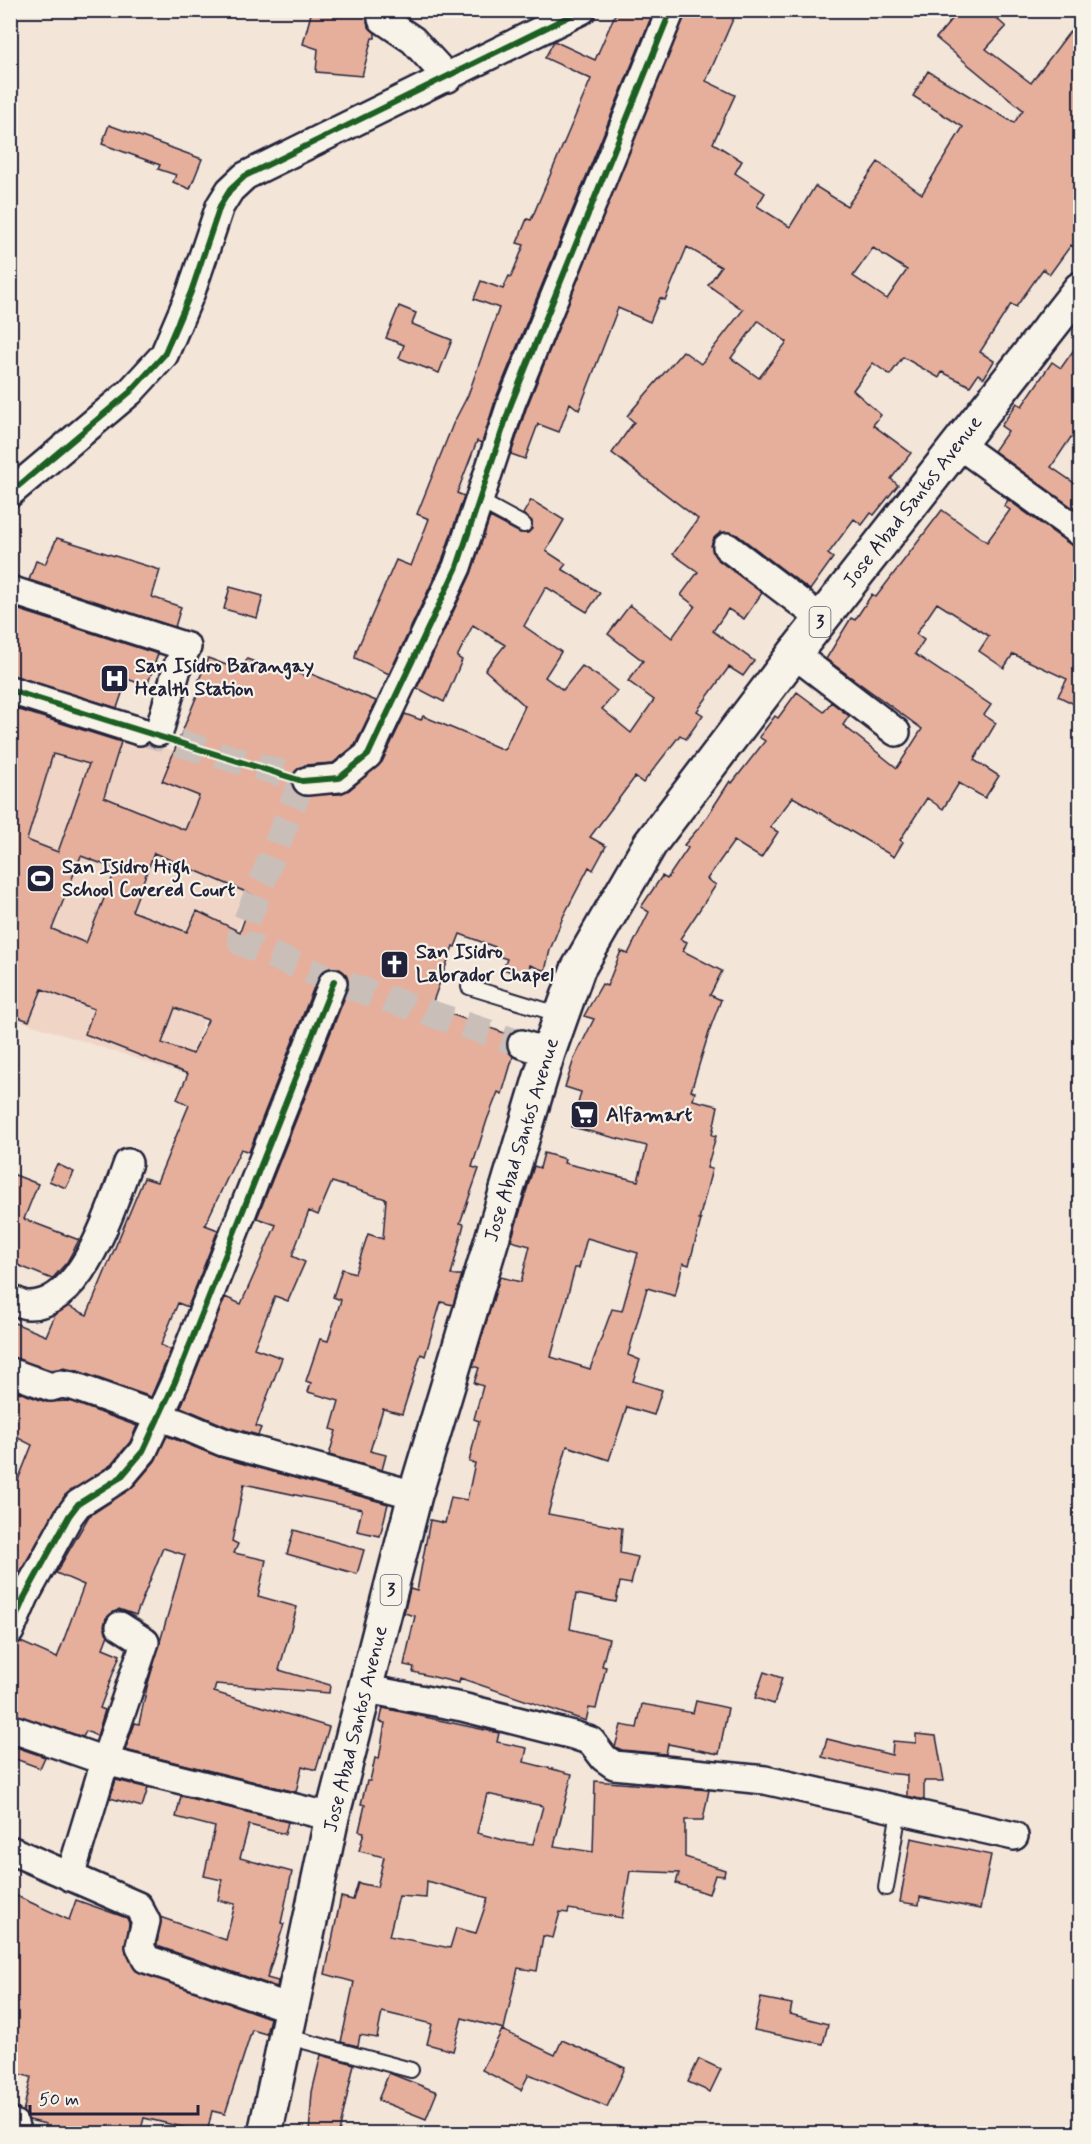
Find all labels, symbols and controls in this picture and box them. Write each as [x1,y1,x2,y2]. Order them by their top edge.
street label: Jose Abad Santos Avenue [837,410,989,594]
road number: 3 [810,607,830,637]
place label: San Isidro Barangay Health Station [135,653,314,703]
hospital icon: San Isidro Barangay Health Station [98,662,130,694]
place label: San Isidro High School Covered Court [62,854,236,904]
sports icon: San Isidro High School Covered Court [25,862,57,894]
place label: San Isidro Labrador Chapel [416,939,554,989]
church icon: San Isidro Labrador Chapel [379,948,411,980]
street label: Jose Abad Santos Avenue [478,1034,566,1245]
supermarket icon: Alfamart [569,1099,601,1131]
place label: Alfamart [606,1102,693,1129]
road number: 3 [380,1575,402,1605]
street label: Jose Abad Santos Avenue [317,1623,395,1835]
scale bar [30,2078,198,2116]
text: 50 m [39,2088,79,2112]

